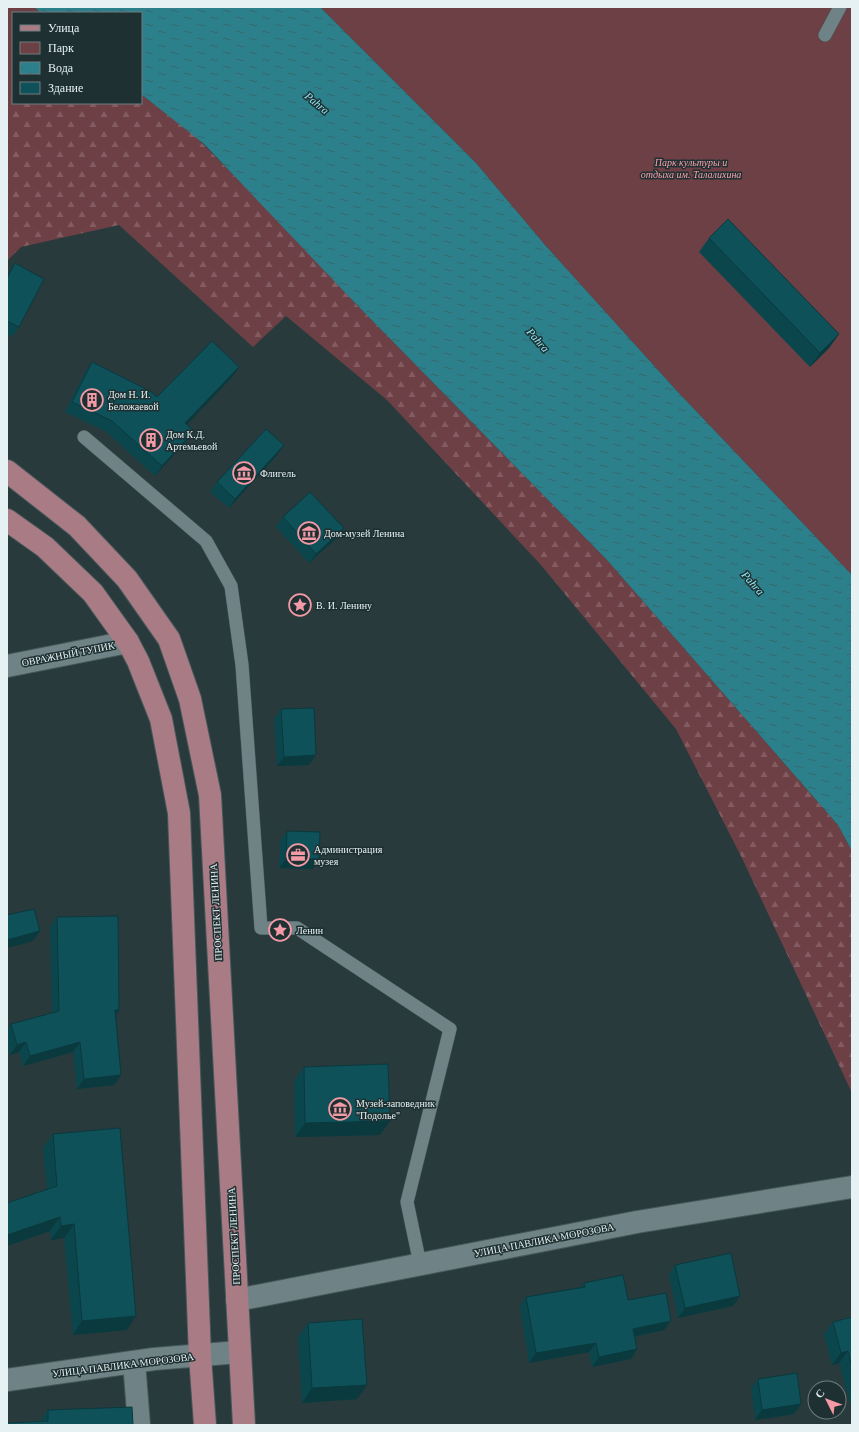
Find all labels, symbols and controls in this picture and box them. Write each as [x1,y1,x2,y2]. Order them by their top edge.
legend [12,12,142,104]
text: Улица [48,21,80,35]
text: Парк [48,41,74,55]
text: Вода [48,61,74,75]
text: Здание [48,81,83,95]
water label: Pahra [302,89,332,117]
park label: Парк культуры и отдыха им. Талалихина [641,157,741,180]
water label: Pahra [524,325,552,355]
building icon: Дом Н. И. Беложаевой [79,387,105,413]
place label: Дом Н. И. Беложаевой [108,389,159,412]
building icon: Дом К.Д. Артемьевой [138,427,164,453]
place label: Дом К.Д. Артемьевой [166,429,218,452]
museum icon: Флигель [231,460,257,486]
place label: Флигель [260,468,296,479]
museum icon: Дом-музей Ленина [296,520,322,546]
place label: Дом-музей Ленина [324,528,405,539]
water label: Pahra [739,568,767,598]
place icon: В. И. Ленину [287,592,313,618]
place label: В. И. Ленину [316,600,372,611]
street label: ОВРАЖНЫЙ ТУПИК [21,640,116,668]
office icon: Администрация музея [285,842,311,868]
place label: Администрация музея [314,844,383,867]
street label: ПРОСПЕКТ ЛЕНИНА [208,862,224,961]
place icon: Ленин [267,917,293,943]
place label: Ленин [296,925,324,936]
museum icon: Музей-заповедник "Подолье" [327,1096,353,1122]
place label: Музей-заповедник "Подолье" [356,1098,435,1121]
street label: ПРОСПЕКТ ЛЕНИНА [226,1186,242,1285]
street label: УЛИЦА ПАВЛИКА МОРОЗОВА [473,1221,616,1259]
street label: УЛИЦА ПАВЛИКА МОРОЗОВА [52,1351,195,1379]
north arrow [807,1380,847,1420]
text: С [812,1386,827,1400]

